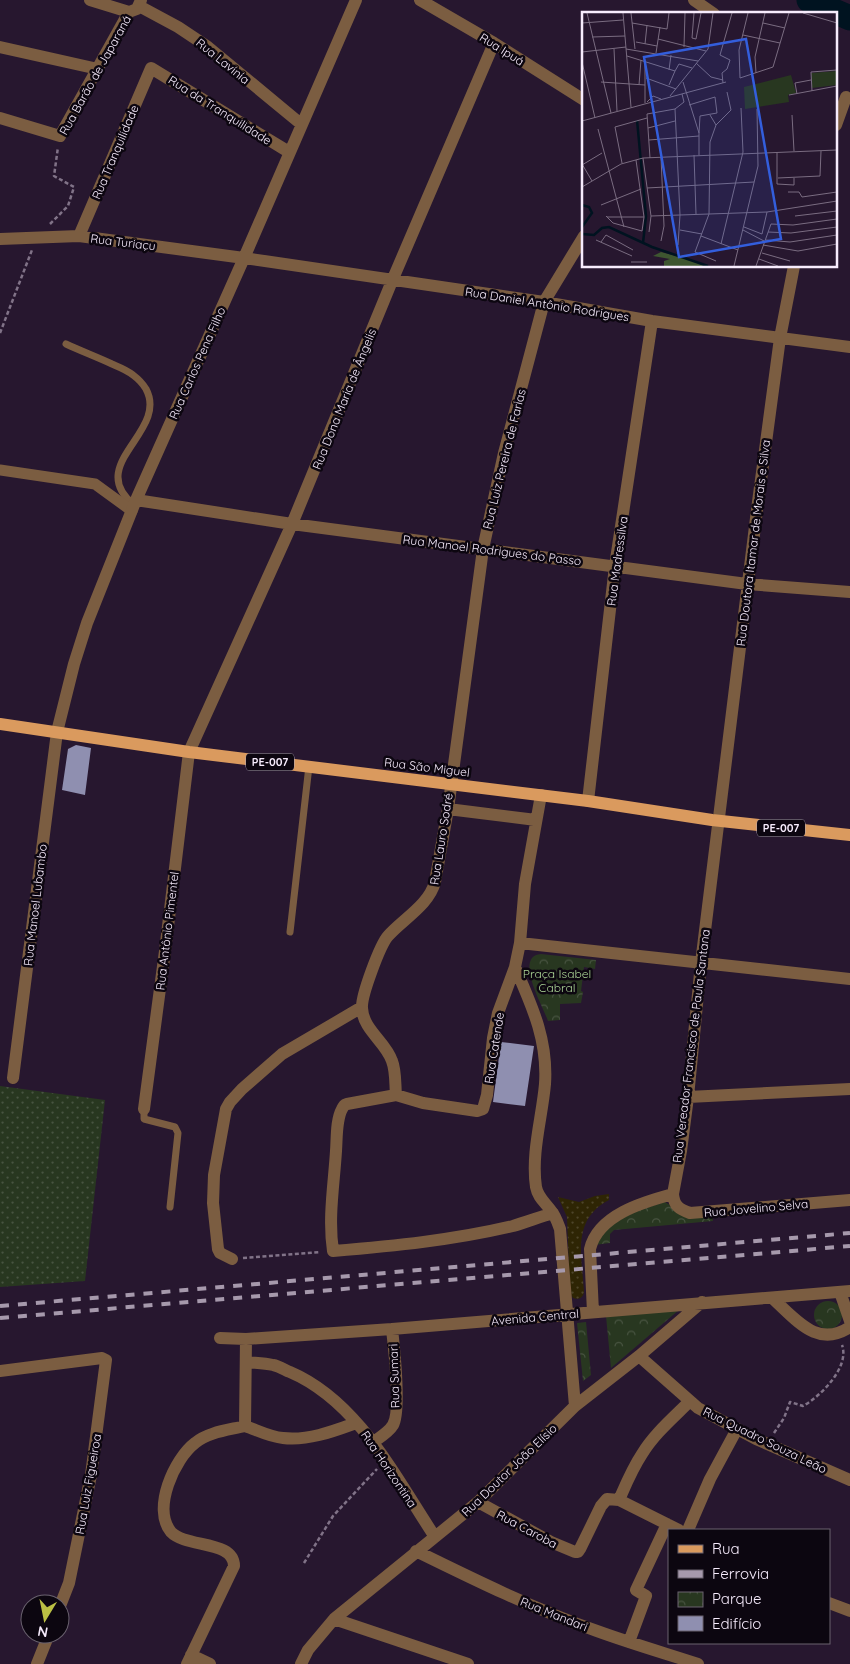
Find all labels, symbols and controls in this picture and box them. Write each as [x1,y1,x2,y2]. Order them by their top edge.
street label: Rua Barão de Japaraná [56,12,134,138]
inset map [582,12,838,268]
street label: Rua Ipuá [477,29,527,69]
street label: Rua Lavinia [193,35,253,87]
street label: Rua da Tranquilidade [166,72,275,148]
street label: Rua Tranquilidade [88,102,142,201]
street label: Rua Turiaçu [90,231,156,253]
street label: Rua Daniel Antônio Rodrigues [464,284,630,324]
street label: Rua Carlos Pena Filho [165,305,229,421]
street label: Rua Dona Maria de Ângelis [309,326,379,472]
street label: Rua Luiz Pereira de Farias [479,387,529,531]
street label: Rua Doutora Itamar de Morais e Silva [733,439,773,647]
street label: Rua Madressilva [603,515,631,607]
street label: Rua Manoel Rodrigues do Passo [402,532,582,568]
road number: PE-007 [246,754,294,770]
street label: Rua São Miguel [383,754,471,780]
street label: Rua Lauro Sodré [426,792,456,886]
road number: PE-007 [757,820,805,836]
street label: Rua Manoel Lubambo [20,843,50,967]
street label: Rua Antônio Pimentel [152,871,182,991]
street label: Rua Vereador Francisco de Paula Santana [669,928,713,1164]
park label: Praça Isabel Cabral [523,966,591,995]
street label: Rua Catende [481,1011,507,1085]
street label: Rua Jovelino Selva [703,1196,809,1220]
street label: Avenida Central [491,1306,579,1328]
street label: Rua Sumari [385,1344,403,1408]
street label: Rua Quadro Souza Leão [701,1404,829,1476]
street label: Rua Doutor João Elísio [458,1421,560,1519]
street label: Rua Horizontina [358,1428,420,1510]
street label: Rua Luiz Figueiroa [72,1433,104,1535]
street label: Rua Caroba [494,1507,560,1551]
legend [668,1529,830,1644]
text: Rua [712,1539,740,1558]
text: Ferrovia [712,1564,769,1583]
text: Parque [712,1589,762,1608]
north arrow [20,1594,70,1644]
street label: Rua Mandari [518,1594,590,1634]
text: Edifício [712,1614,761,1633]
text: N [36,1622,49,1642]

